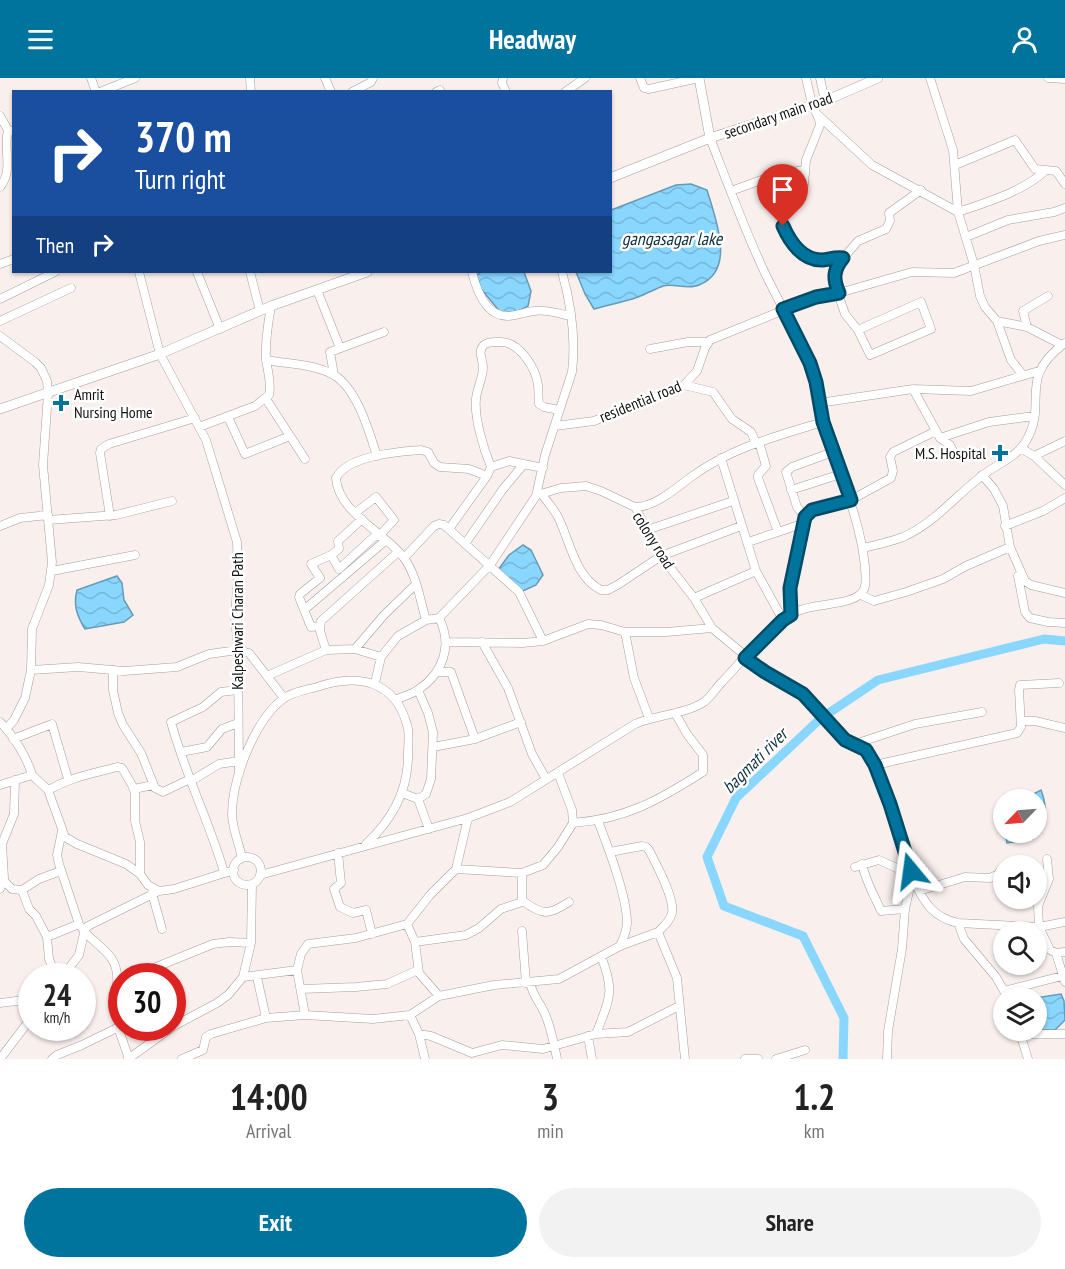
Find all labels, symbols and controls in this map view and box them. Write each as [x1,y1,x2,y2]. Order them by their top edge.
text: Headway [489,22,576,56]
icon: menu [24,23,57,56]
icon: person [1008,23,1041,56]
street label: secondary main road [721,87,835,143]
text: 370 m [135,109,232,164]
icon: right [36,114,114,192]
text: Turn right [135,162,226,196]
pin [757,164,808,226]
icon: arrive [766,173,799,206]
water label: gangasagar lake [622,227,724,250]
icon: right [86,228,119,261]
text: Then [36,231,74,259]
street label: residential road [596,376,684,426]
place label: Amrit Nursing Home [74,384,153,422]
marker: Amrit Nursing Home [52,394,70,412]
place label: M.S. Hospital [915,443,986,463]
marker: M.S. Hospital [991,444,1009,462]
street label: colony road [629,508,679,572]
street label: Kalpeshwari Charan Path [227,552,247,690]
water label: bagmati river [717,721,794,798]
north arrow [993,789,1047,843]
map controls [993,789,1047,1041]
position arrow [879,839,943,903]
button: sound [993,855,1047,909]
button: search [993,921,1047,975]
speed limit sign: 30 [108,963,186,1041]
text: 24 [43,975,71,1014]
button: layers [993,987,1047,1041]
text: km/h [44,1008,70,1027]
text: 14:00 [230,1073,308,1120]
text: 3 [542,1073,559,1120]
text: 1.2 [793,1073,835,1120]
text: Arrival [246,1118,291,1144]
text: min [537,1118,563,1144]
text: km [804,1118,825,1144]
button: Exit [24,1188,527,1257]
button: Share [539,1188,1041,1257]

